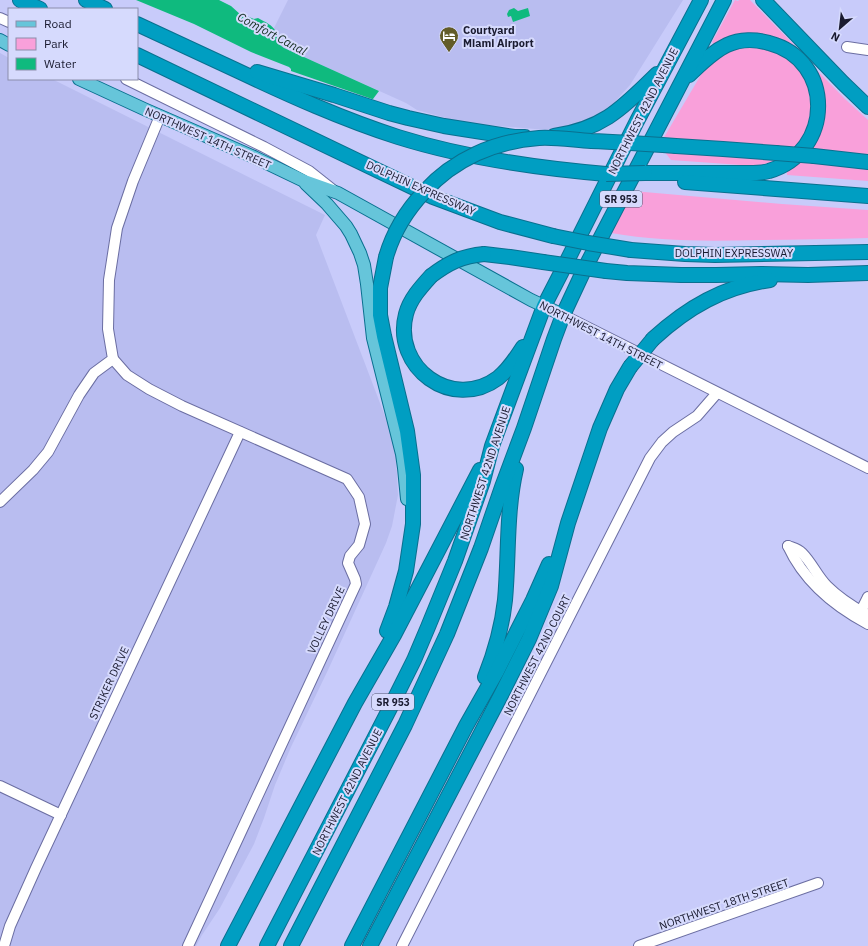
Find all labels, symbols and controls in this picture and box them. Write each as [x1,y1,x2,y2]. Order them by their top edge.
legend [8,8,138,80]
north arrow [820,8,860,48]
water label: Comfort Canal [235,9,310,58]
text: Road [44,16,72,31]
place label: Courtyard Miami Airport [463,23,534,50]
hotel icon: Courtyard Miami Airport [438,25,460,53]
text: N [828,29,842,45]
text: Park [44,36,69,51]
street label: NORTHWEST 42ND AVENUE [605,45,681,177]
text: Water [44,56,77,71]
street label: NORTHWEST 14TH STREET [143,104,274,172]
street label: DOLPHIN EXPRESSWAY [364,157,478,219]
road number: SR 953 [600,191,642,207]
street label: DOLPHIN EXPRESSWAY [675,246,794,260]
street label: NORTHWEST 14TH STREET [537,298,666,373]
street label: NORTHWEST 42ND AVENUE [457,404,513,542]
street label: VOLLEY DRIVE [304,584,348,656]
street label: NORTHWEST 42ND COURT [500,592,574,718]
street label: STRIKER DRIVE [86,644,132,722]
road number: SR 953 [372,694,414,710]
street label: NORTHWEST 42ND AVENUE [309,726,385,858]
street label: NORTHWEST 18TH STREET [657,875,791,933]

